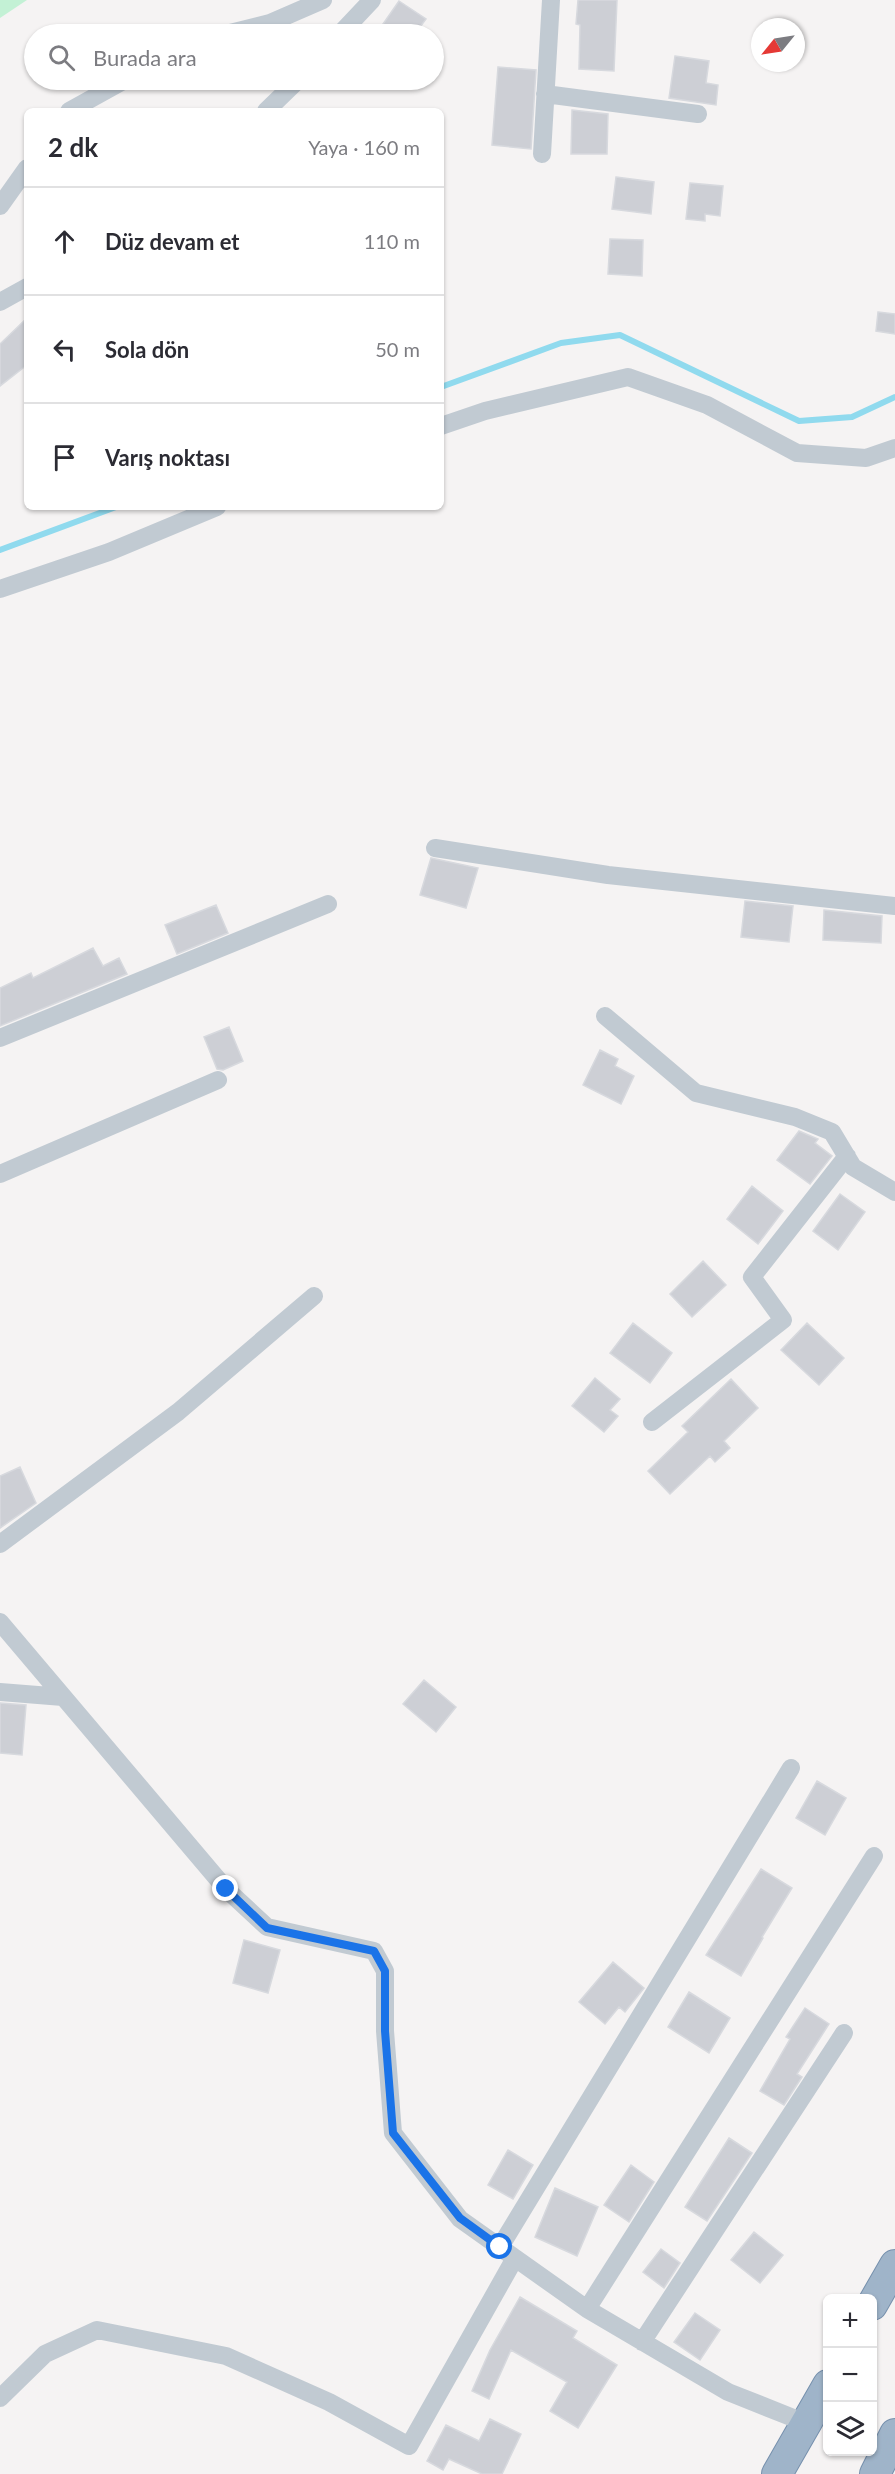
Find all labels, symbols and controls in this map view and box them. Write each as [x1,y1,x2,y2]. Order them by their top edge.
north arrow [751,18,805,72]
search box [24,24,444,90]
icon: search [45,41,78,74]
text: Burada ara [93,44,197,71]
text: 2 dk [48,131,98,163]
text: Yaya · 160 m [308,135,420,159]
icon: ahead [48,225,81,258]
text: Düz devam et [105,228,240,255]
text: 110 m [364,229,420,253]
icon: left [48,333,81,366]
text: Sola dön [105,336,189,363]
text: 50 m [375,337,420,361]
icon: arrive [48,441,81,474]
text: Varış noktası [105,444,230,471]
route end [212,1875,238,1901]
route start [486,2233,512,2259]
map controls [823,2294,877,2456]
button: + [823,2294,877,2348]
button: − [823,2348,877,2402]
button: layers [823,2402,877,2456]

